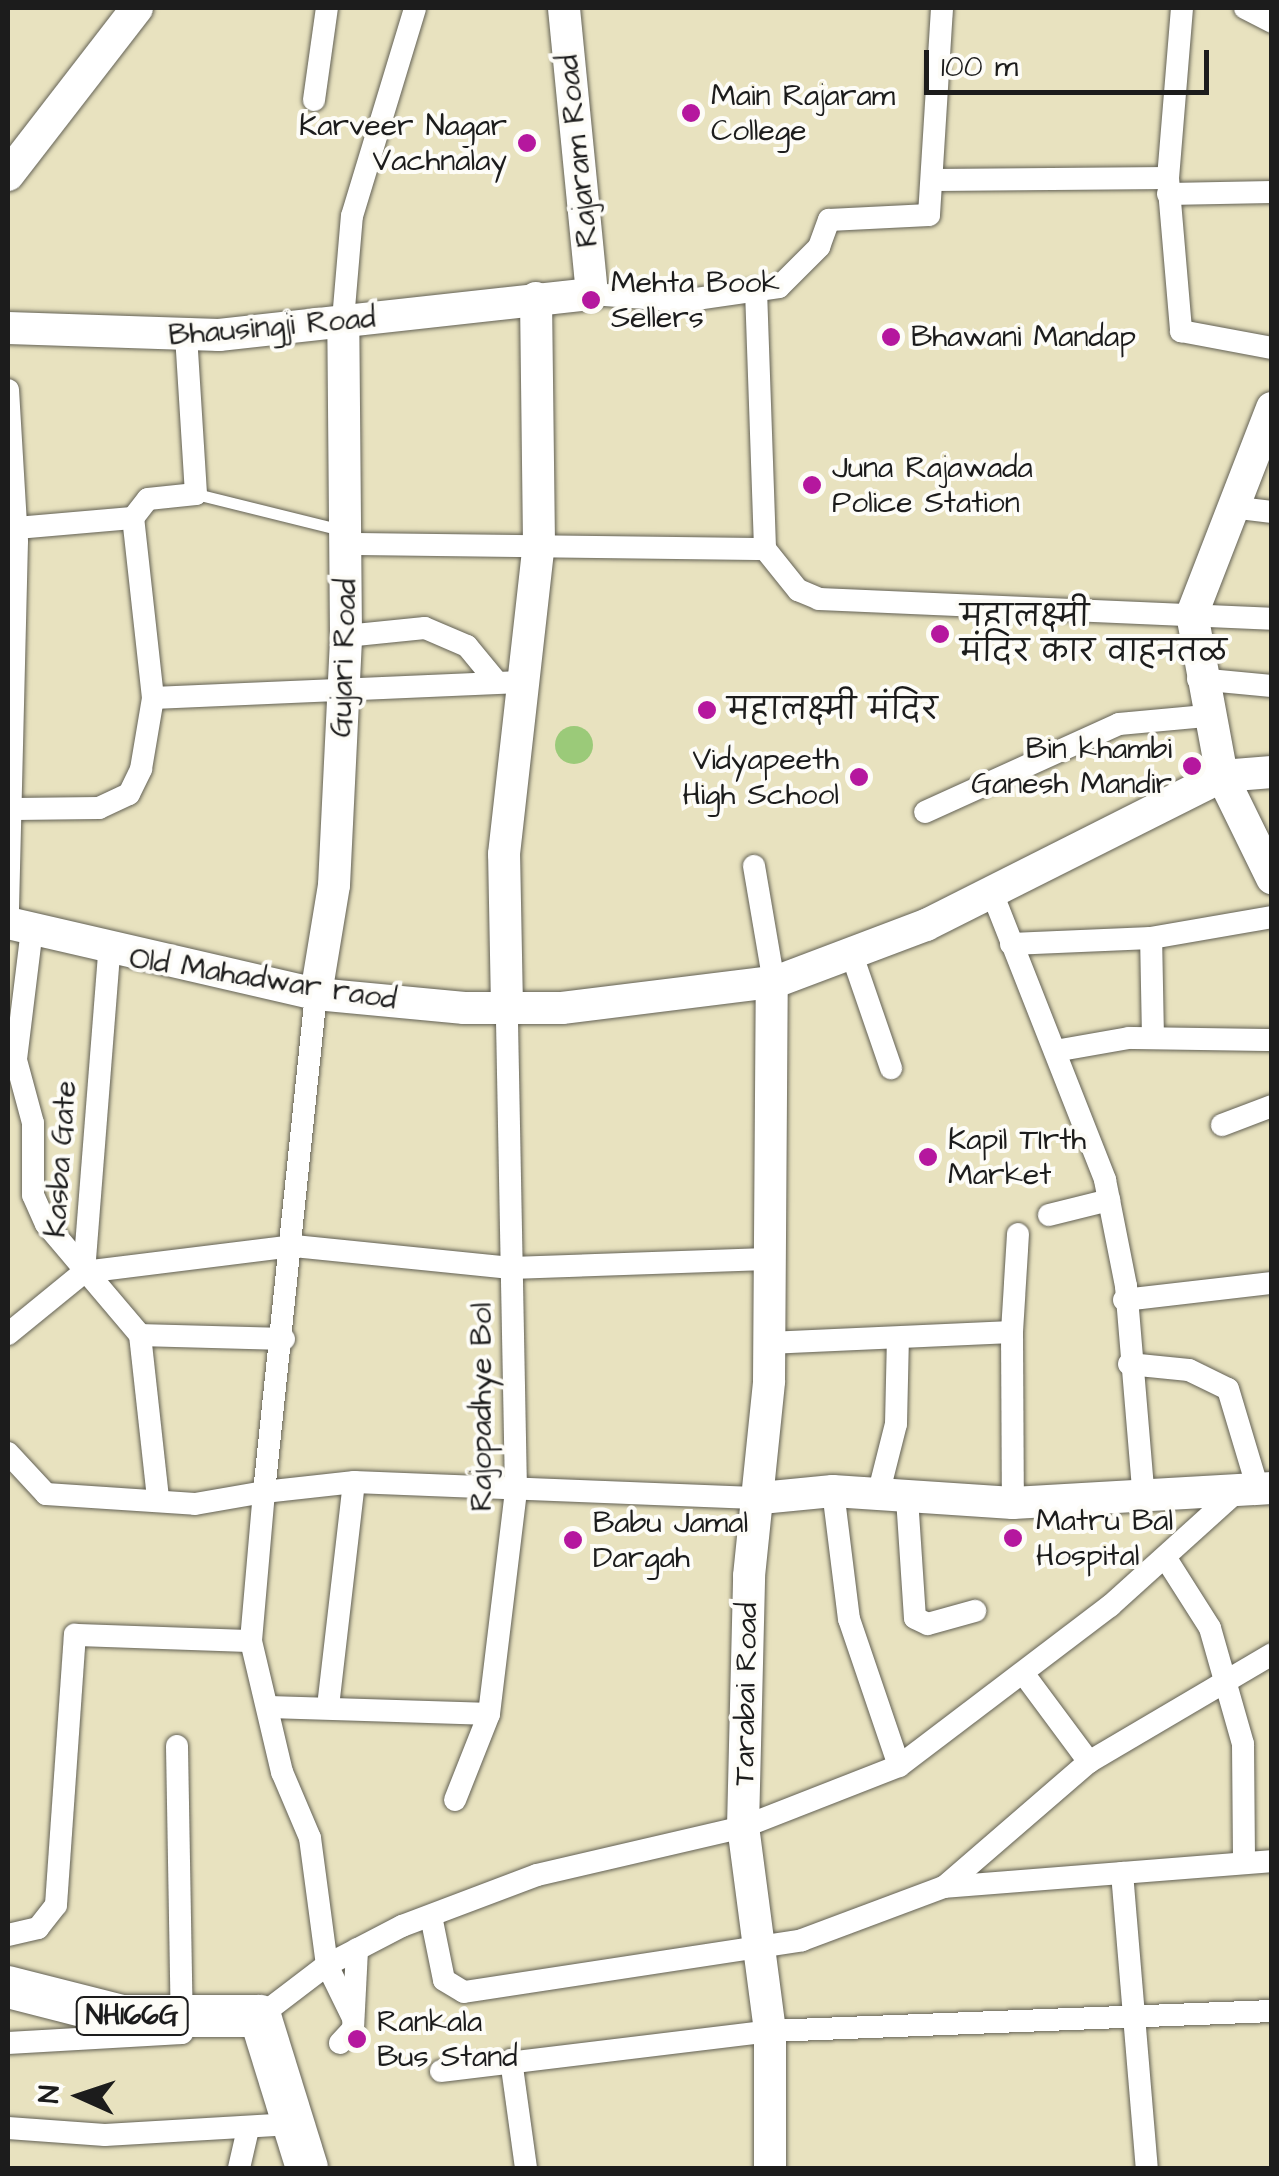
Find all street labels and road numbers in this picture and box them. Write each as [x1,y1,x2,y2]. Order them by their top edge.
street label: Rajaram Road [550,53,606,249]
street label: Bhausingji Road [167,300,377,354]
street label: Gujari Road [323,578,365,738]
street label: Old Mahadwar raod [127,940,399,1018]
street label: Kasba Gate [38,1079,84,1239]
street label: Rajopadhye Bol [464,1303,500,1511]
street label: Tarabai Road [726,1602,766,1786]
road number: NH166G [74,1993,190,2039]

